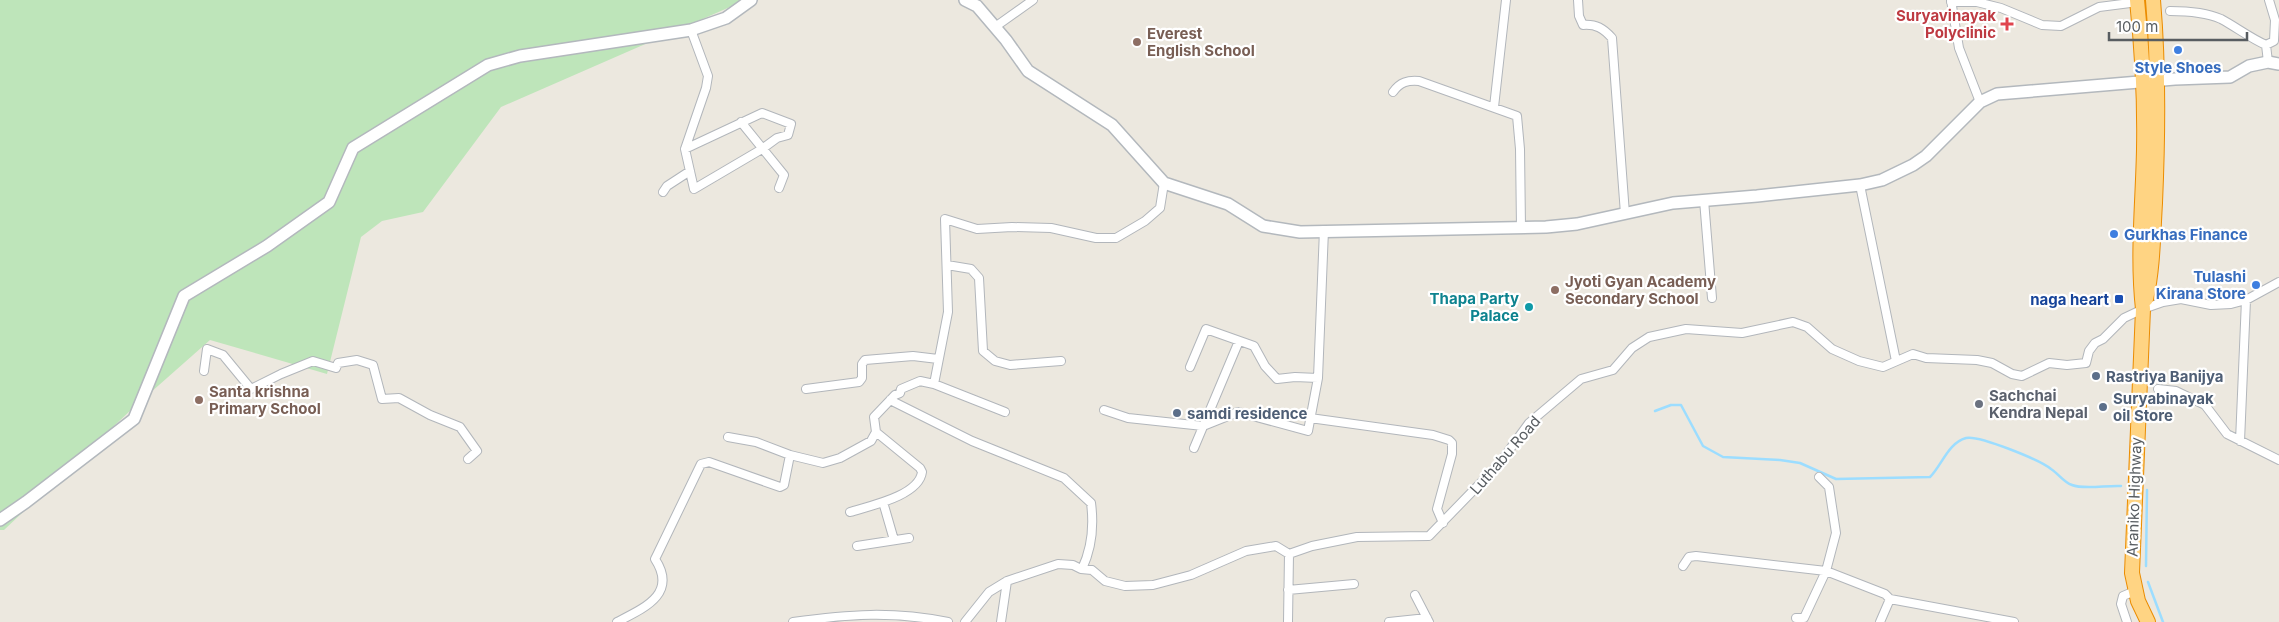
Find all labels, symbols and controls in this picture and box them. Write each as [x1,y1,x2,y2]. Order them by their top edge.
place label: Suryavinayak Polyclinic [1896,6,1996,42]
scale bar [2109,10,2246,42]
marker: Suryavinayak Polyclinic [2000,17,2014,31]
text: 100 m [2116,17,2158,36]
place label: Everest English School [1147,24,1255,60]
marker: Everest English School [1131,36,1143,48]
marker: Style Shoes [2172,44,2184,56]
place label: Style Shoes [2135,58,2221,77]
place label: Gurkhas Finance [2124,225,2248,244]
marker: Gurkhas Finance [2108,228,2120,240]
place label: Tulashi Kirana Store [2156,267,2246,303]
place label: Jyoti Gyan Academy Secondary School [1565,272,1716,308]
marker: Tulashi Kirana Store [2250,279,2262,291]
marker: Jyoti Gyan Academy Secondary School [1549,284,1561,296]
place label: Thapa Party Palace [1430,289,1519,325]
place label: naga heart [2030,290,2110,309]
marker: naga heart [2113,293,2125,305]
marker: Thapa Party Palace [1523,301,1535,313]
place label: Rastriya Banijya [2106,367,2224,386]
marker: Rastriya Banijya [2090,370,2102,382]
place label: Santa krishna Primary School [209,382,321,418]
place label: Sachchai Kendra Nepal [1989,386,2088,422]
place label: Suryabinayak oil Store [2113,389,2214,425]
marker: Santa krishna Primary School [193,394,205,406]
marker: Sachchai Kendra Nepal [1973,398,1985,410]
marker: Suryabinayak oil Store [2097,401,2109,413]
place label: samdi residence [1187,404,1308,423]
marker: samdi residence [1171,407,1183,419]
street label: Luthabu Road [1466,412,1544,498]
street label: Araniko Highway [2122,436,2146,557]

